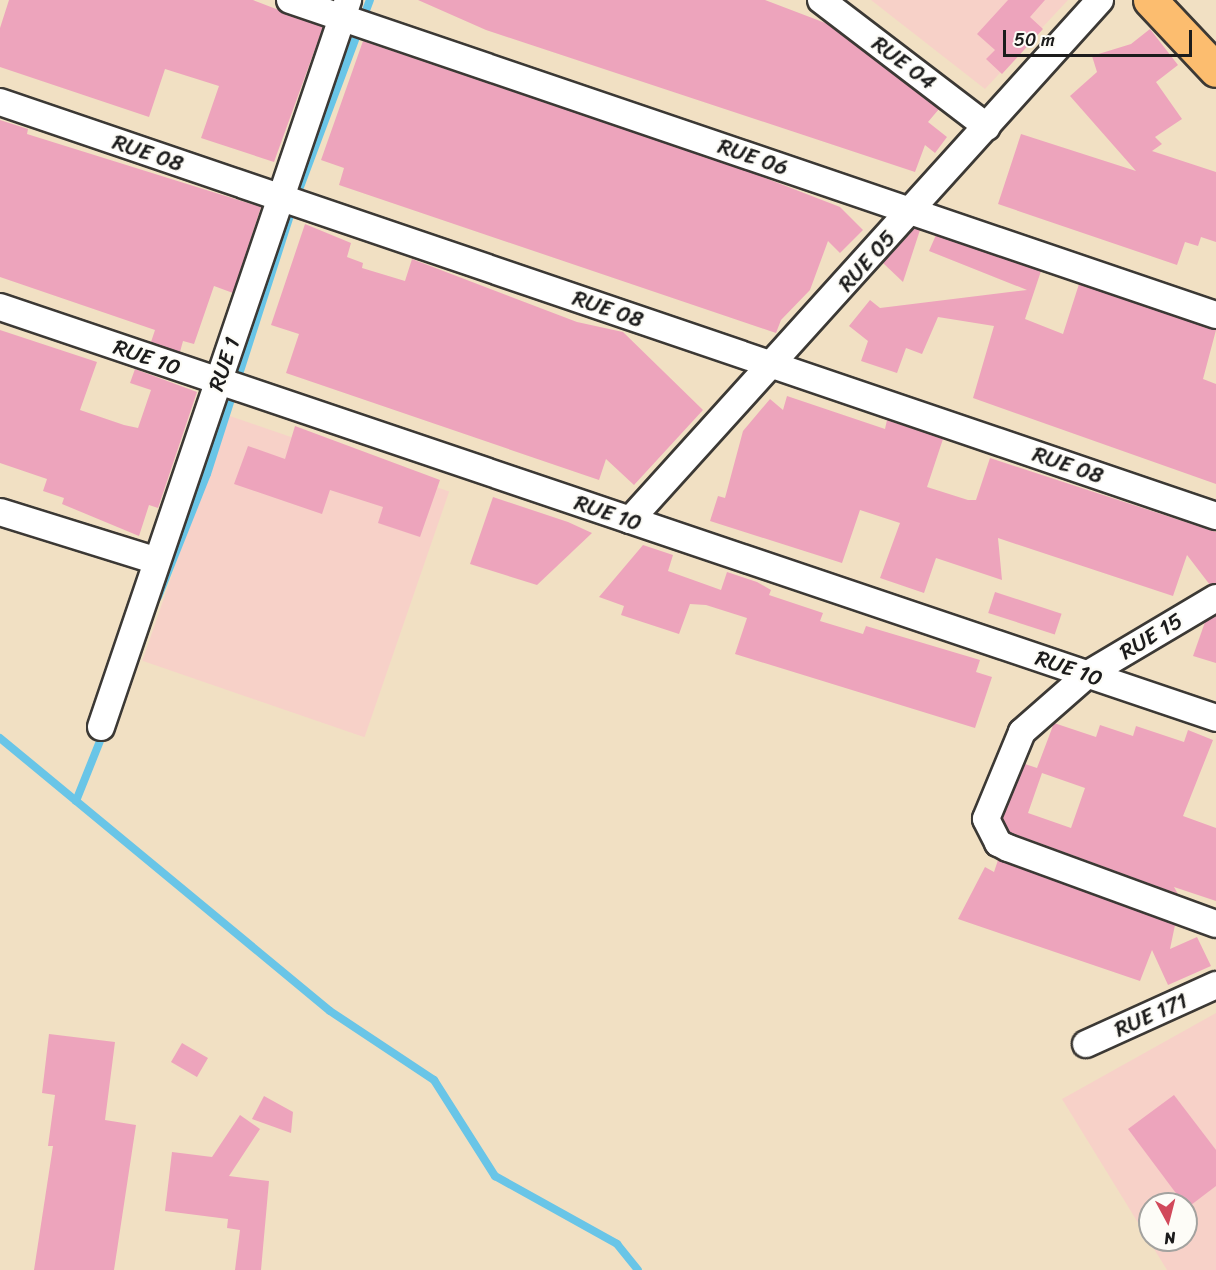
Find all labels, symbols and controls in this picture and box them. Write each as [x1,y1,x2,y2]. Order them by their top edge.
scale bar [1006,18,1195,56]
text: 50 m [1014,24,1055,56]
street label: RUE 04 [867,30,941,96]
street label: RUE 08 [109,129,187,177]
street label: RUE 06 [715,133,791,181]
street label: RUE 05 [833,225,901,297]
street label: RUE 08 [569,285,647,333]
street label: RUE 10 [110,333,184,381]
street label: RUE 1 [203,334,245,394]
street label: RUE 08 [1029,441,1107,489]
street label: RUE 10 [571,489,645,537]
street label: RUE 15 [1115,607,1187,665]
street label: RUE 10 [1032,644,1106,692]
street label: RUE 171 [1110,987,1192,1043]
north arrow [1138,1192,1198,1252]
text: N [1163,1223,1177,1253]

